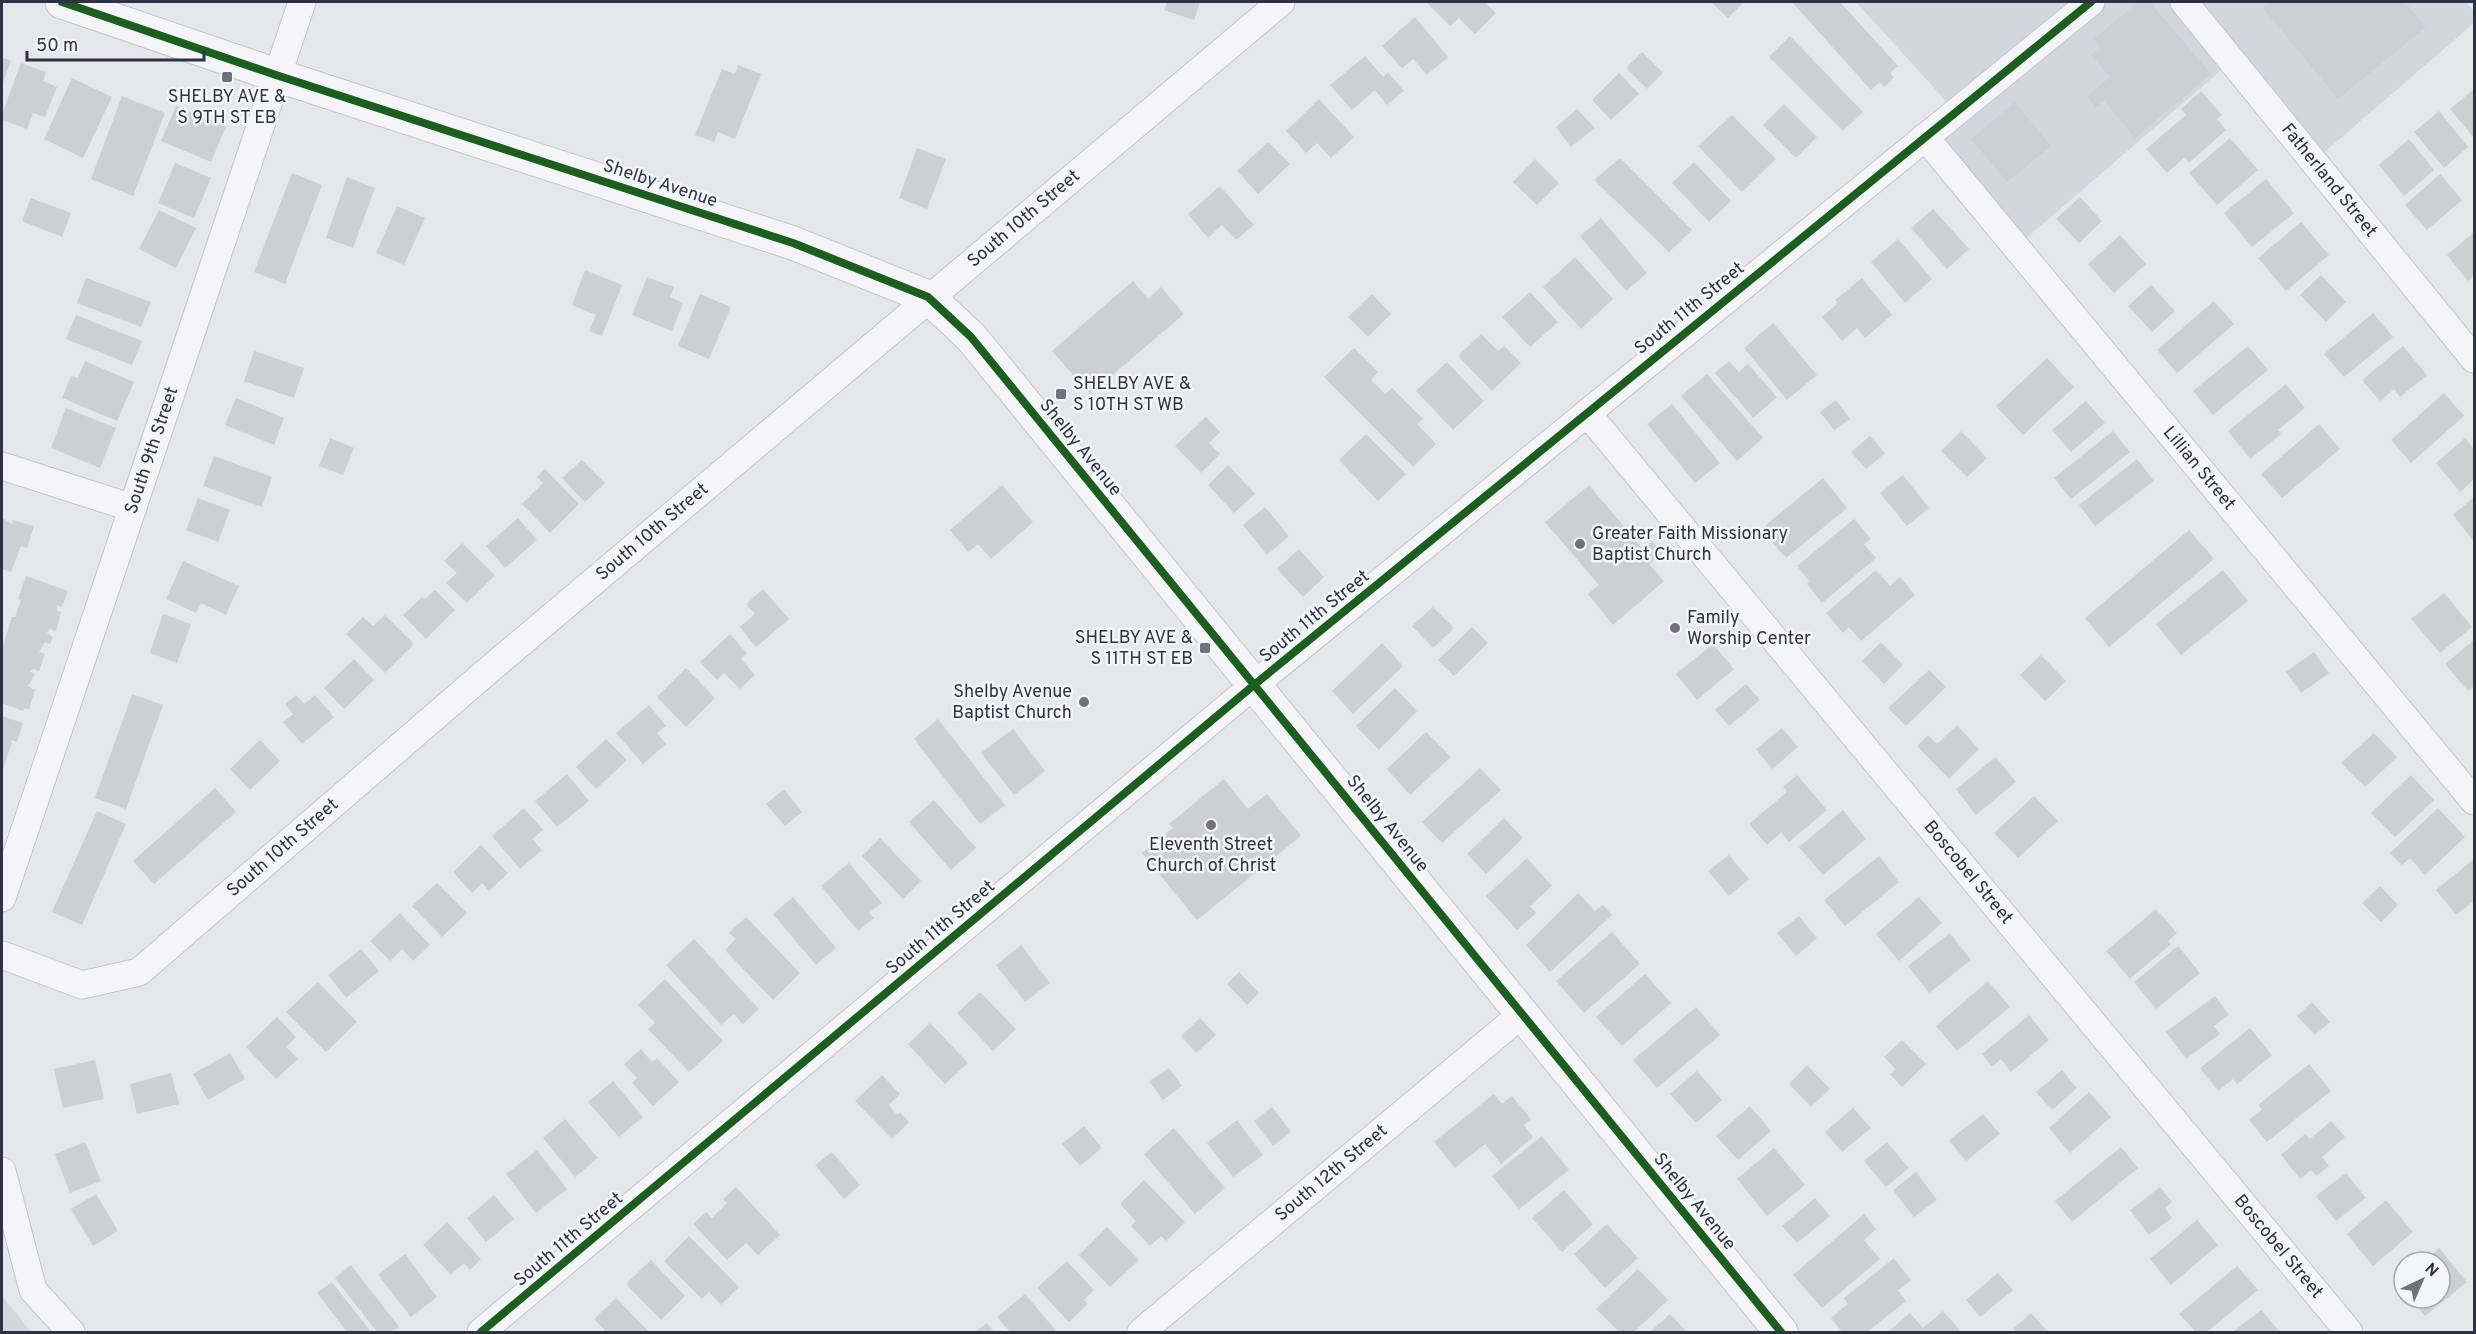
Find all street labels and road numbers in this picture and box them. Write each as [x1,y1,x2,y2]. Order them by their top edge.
street label: Fatherland Street [2276,119,2382,242]
street label: Shelby Avenue [600,155,720,213]
street label: South 10th Street [963,165,1085,273]
street label: South 11th Street [1630,258,1750,360]
street label: South 9th Street [120,384,184,517]
street label: Shelby Avenue [1034,395,1126,501]
street label: Lillian Street [2158,422,2240,515]
street label: South 10th Street [591,478,713,586]
street label: South 11th Street [1255,566,1375,668]
street label: Shelby Avenue [1341,771,1433,877]
street label: South 10th Street [222,793,343,902]
street label: Boscobel Street [1918,816,2018,929]
street label: South 11th Street [882,876,1000,980]
street label: South 12th Street [1270,1120,1392,1227]
street label: Shelby Avenue [1648,1149,1740,1255]
street label: South 11th Street [510,1188,628,1292]
street label: Boscobel Street [2229,1190,2328,1303]

